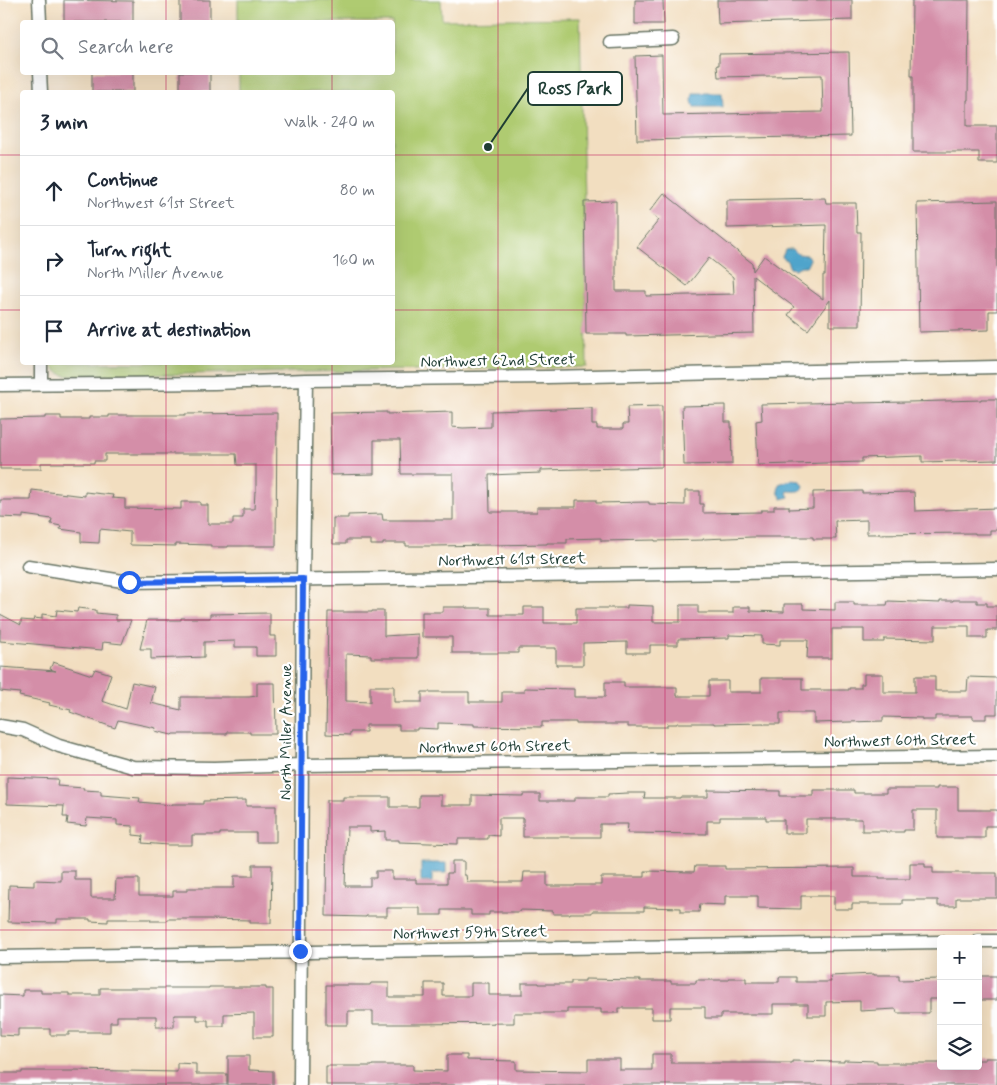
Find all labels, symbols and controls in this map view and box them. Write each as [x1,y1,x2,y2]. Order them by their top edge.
search box [20,20,395,75]
icon: search [38,34,66,62]
text: Search here [78,35,174,60]
callout: Ross Park [528,72,622,105]
text: Ross Park [538,77,612,101]
text: 3 min [40,109,88,137]
text: Walk · 240 m [284,112,375,133]
text: Continue [87,168,158,193]
icon: ahead [40,177,68,205]
text: 80 m [340,180,375,201]
text: Northwest 61st Street [87,193,235,214]
text: Turn right [87,238,171,263]
icon: right [40,247,68,275]
text: 160 m [332,250,375,271]
text: North Miller Avenue [87,263,224,284]
icon: arrive [40,317,68,345]
text: Arrive at destination [87,318,251,343]
street label: Northwest 62nd Street [420,349,576,373]
street label: Northwest 61st Street [438,548,587,572]
route start [118,571,141,594]
street label: North Miller Avenue [276,663,297,800]
street label: Northwest 60th Street [824,729,977,753]
street label: Northwest 60th Street [419,735,572,759]
street label: Northwest 59th Street [393,921,548,945]
map controls [937,935,982,1070]
button: + [937,935,982,980]
route end [289,940,312,963]
button: − [937,980,982,1025]
button: layers [937,1025,982,1070]

